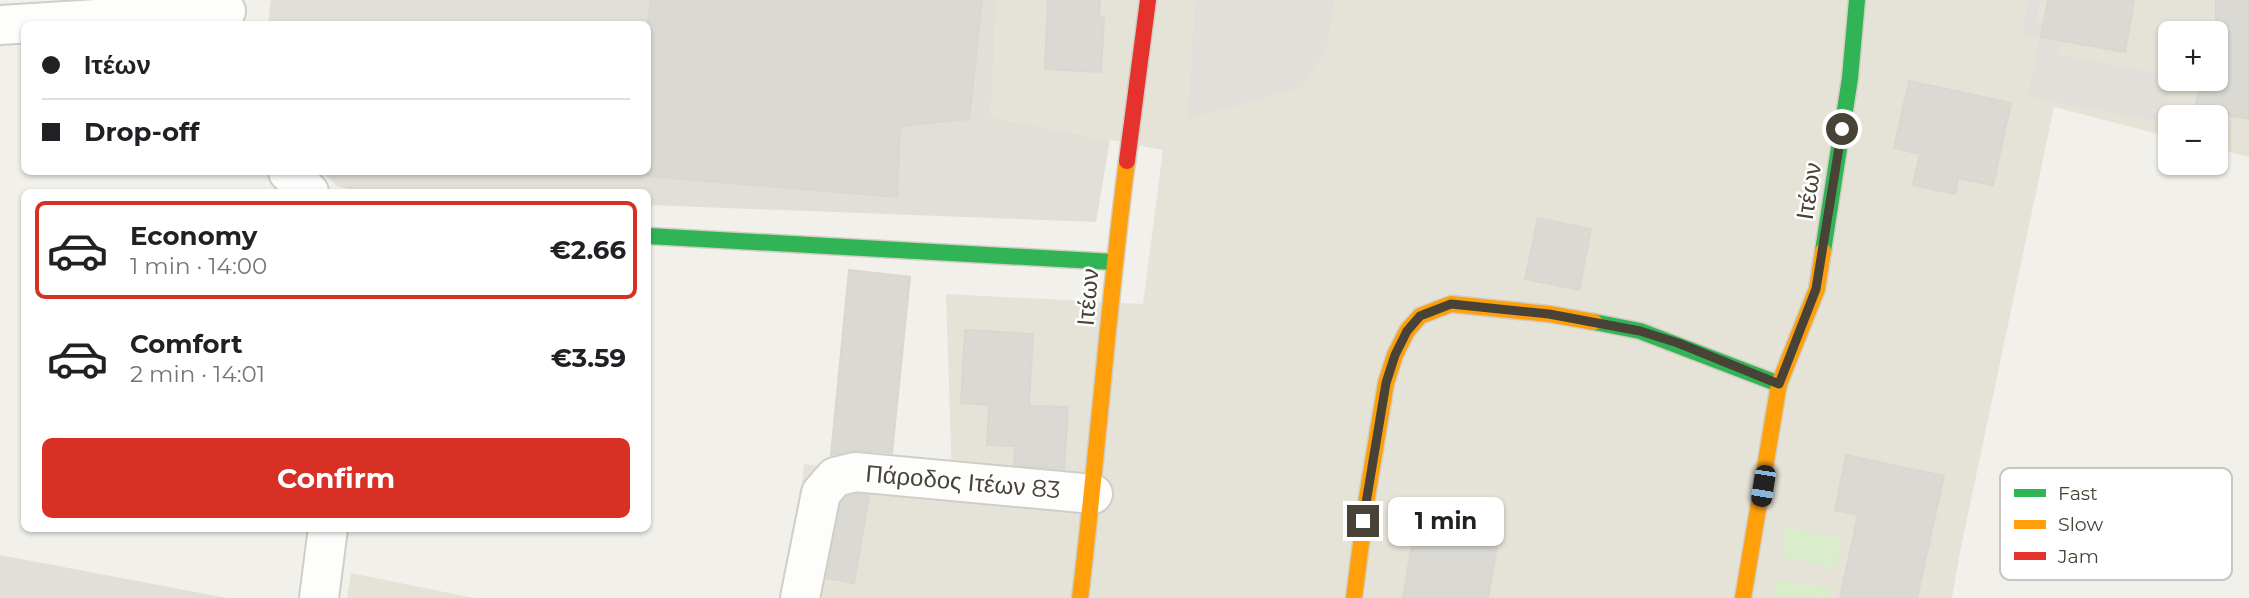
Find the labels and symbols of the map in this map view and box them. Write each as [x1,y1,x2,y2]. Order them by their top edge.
route start [1826,113,1858,145]
street label: Ιτέων [1790,160,1827,222]
street label: Ιτέων [1071,267,1104,327]
street label: Πάροδος Ιτέων 83 [864,459,1062,504]
car [1750,464,1777,508]
legend [2000,468,2232,580]
text: Fast [2058,482,2098,505]
callout: 1 min [1388,496,1503,546]
route end [1347,505,1379,537]
text: Slow [2058,513,2103,536]
text: Jam [2057,545,2099,568]

